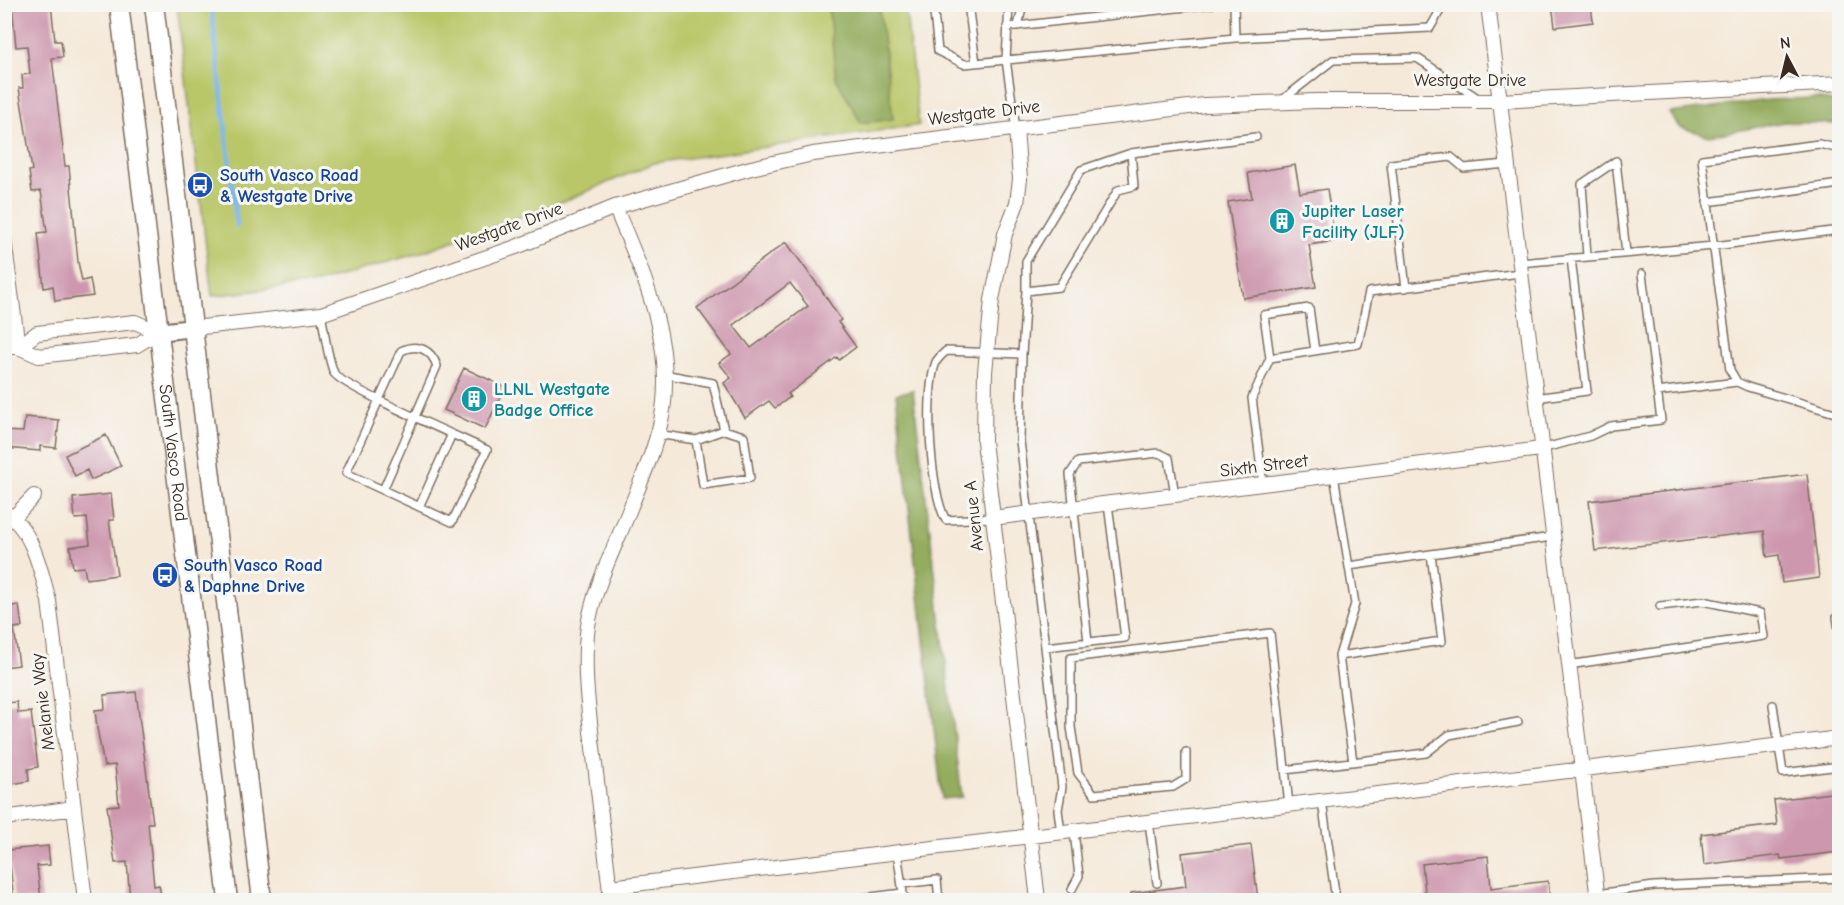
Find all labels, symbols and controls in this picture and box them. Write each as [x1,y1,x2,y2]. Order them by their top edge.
north arrow [1757,27,1817,87]
text: N [1779,34,1792,53]
street label: Westgate Drive [1414,70,1526,91]
street label: Westgate Drive [927,96,1041,130]
place label: South Vasco Road & Westgate Drive [220,165,359,207]
bus stop icon: South Vasco Road & Westgate Drive [185,170,215,200]
street label: Westgate Drive [452,198,566,256]
place label: Jupiter Laser Facility (JLF) [1302,201,1405,243]
building icon: Jupiter Laser Facility (JLF) [1267,206,1297,236]
place label: LLNL Westgate Badge Office [494,379,610,421]
street label: South Vasco Road [155,383,192,522]
building icon: LLNL Westgate Badge Office [459,384,489,414]
street label: Sixth Street [1219,450,1310,482]
street label: Avenue A [960,479,988,553]
place label: South Vasco Road & Daphne Drive [184,555,323,597]
bus stop icon: South Vasco Road & Daphne Drive [150,560,180,590]
street label: Melanie Way [26,651,59,752]

